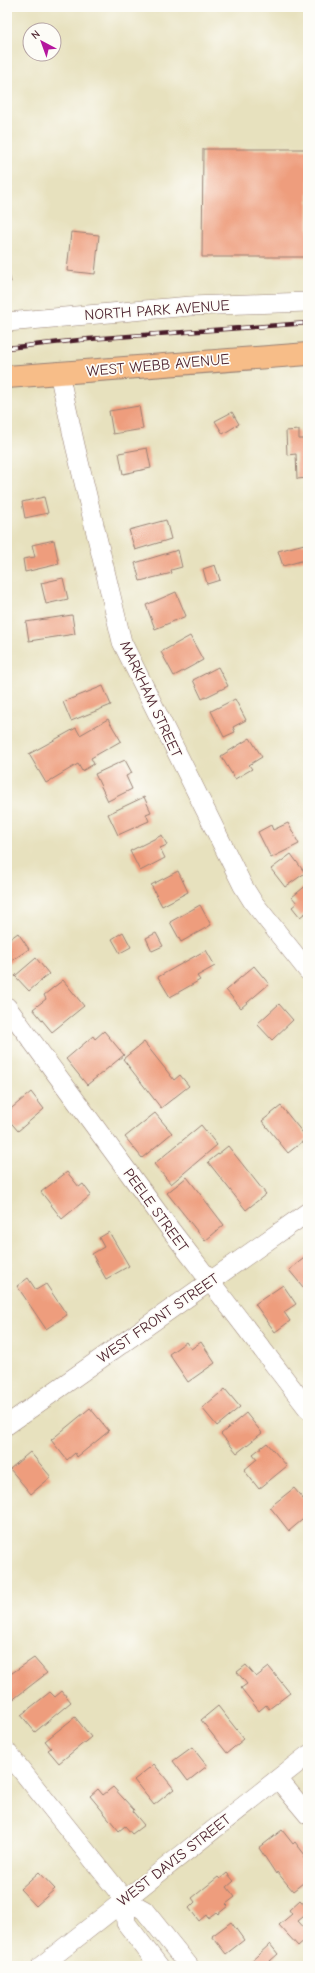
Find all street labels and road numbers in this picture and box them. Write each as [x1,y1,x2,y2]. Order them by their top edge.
street label: NORTH PARK AVENUE [84,296,230,324]
street label: WEST WEBB AVENUE [86,350,230,380]
street label: MARKHAM STREET [116,638,186,760]
street label: PEELE STREET [120,1165,192,1255]
street label: WEST FRONT STREET [94,1269,222,1367]
street label: WEST DAVIS STREET [114,1810,234,1910]

